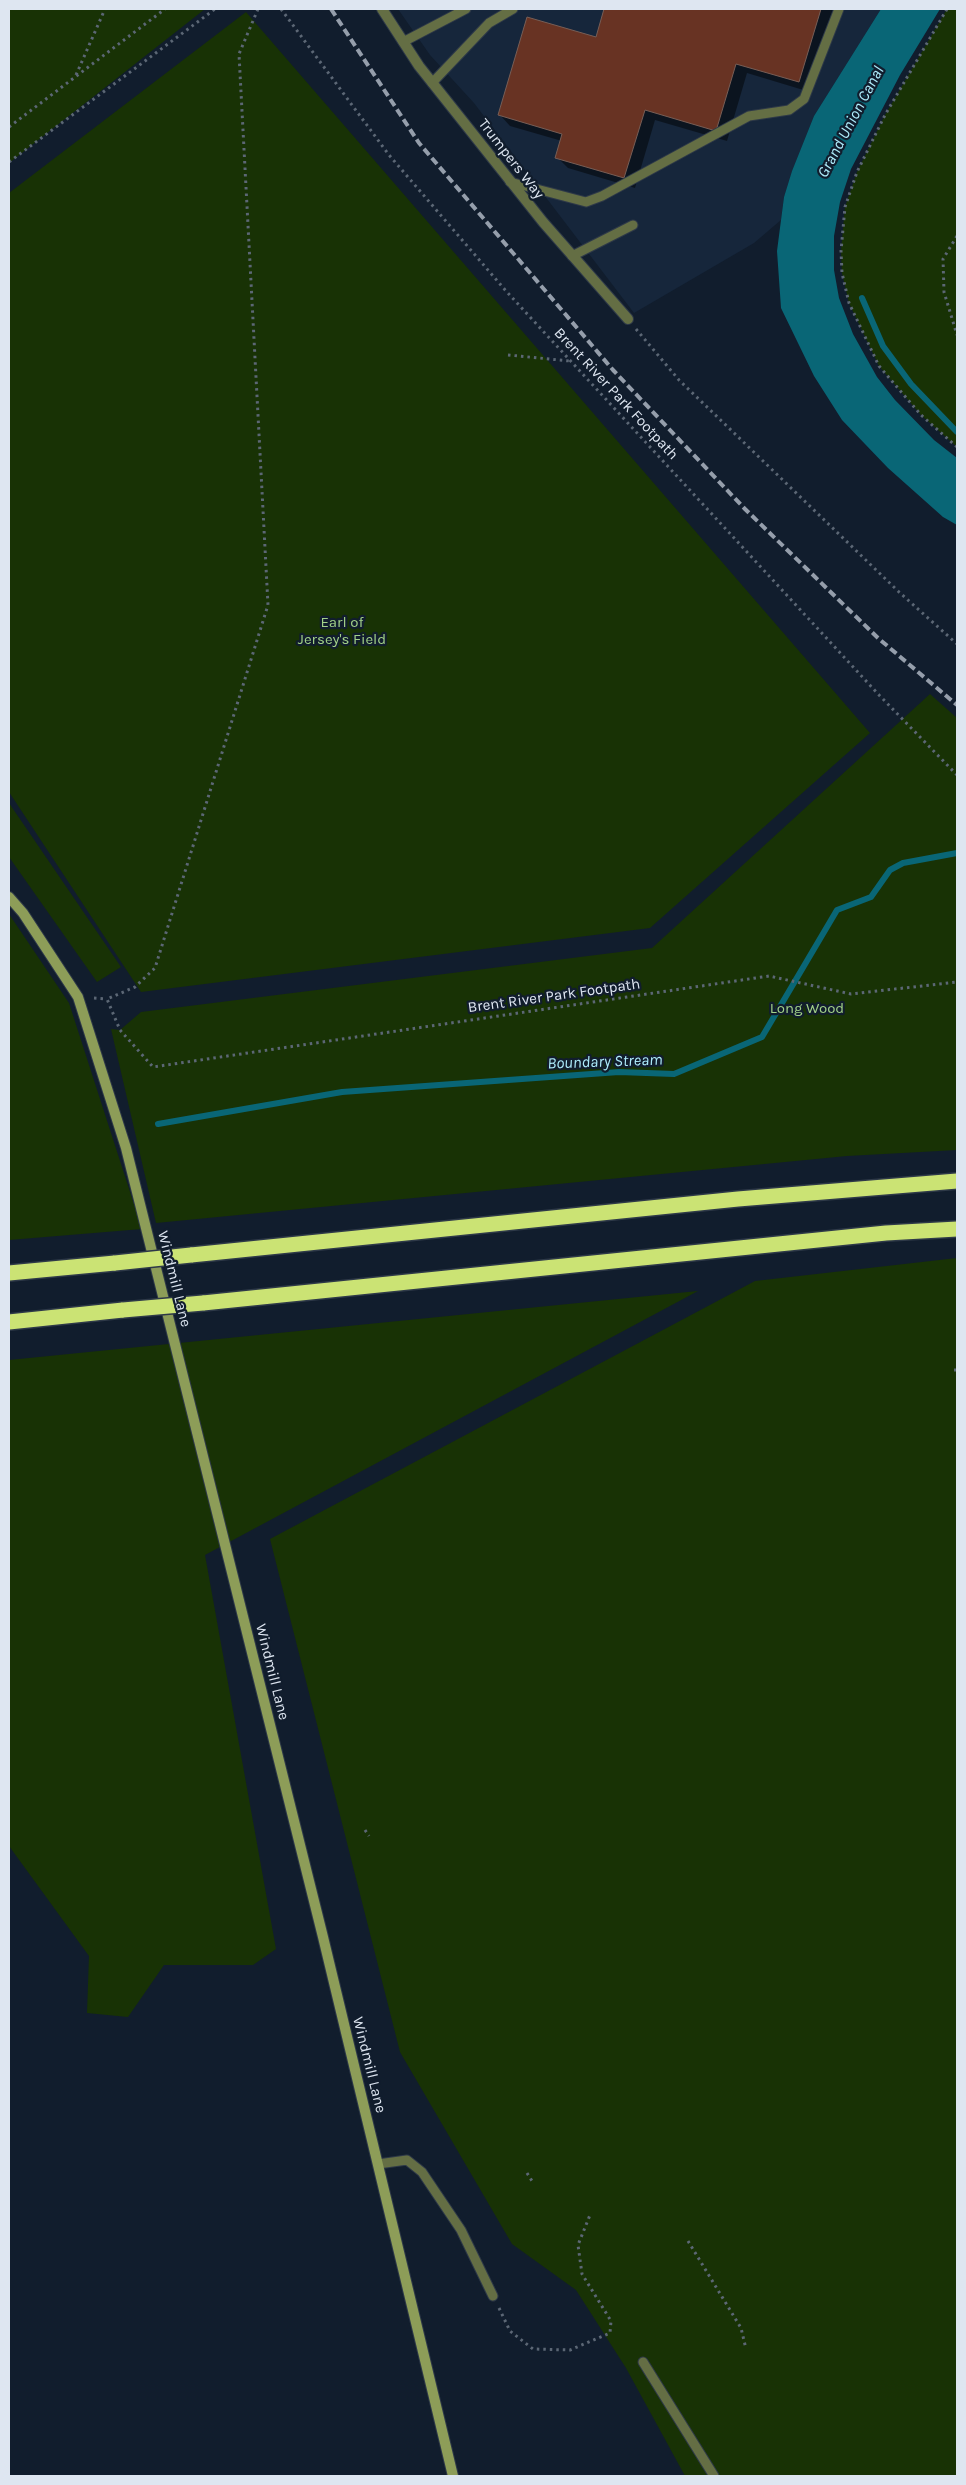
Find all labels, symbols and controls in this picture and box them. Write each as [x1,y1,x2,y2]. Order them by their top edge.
water label: Grand Union Canal [814,63,888,181]
street label: Trumpers Way [474,115,548,203]
street label: Brent River Park Footpath [550,324,682,464]
park label: Earl of Jersey's Field [298,614,386,649]
street label: Brent River Park Footpath [467,975,641,1017]
park label: Long Wood [770,1000,844,1018]
water label: Boundary Stream [547,1050,663,1074]
street label: Windmill Lane [153,1229,195,1329]
street label: Windmill Lane [251,1622,293,1722]
street label: Windmill Lane [348,2015,390,2115]

